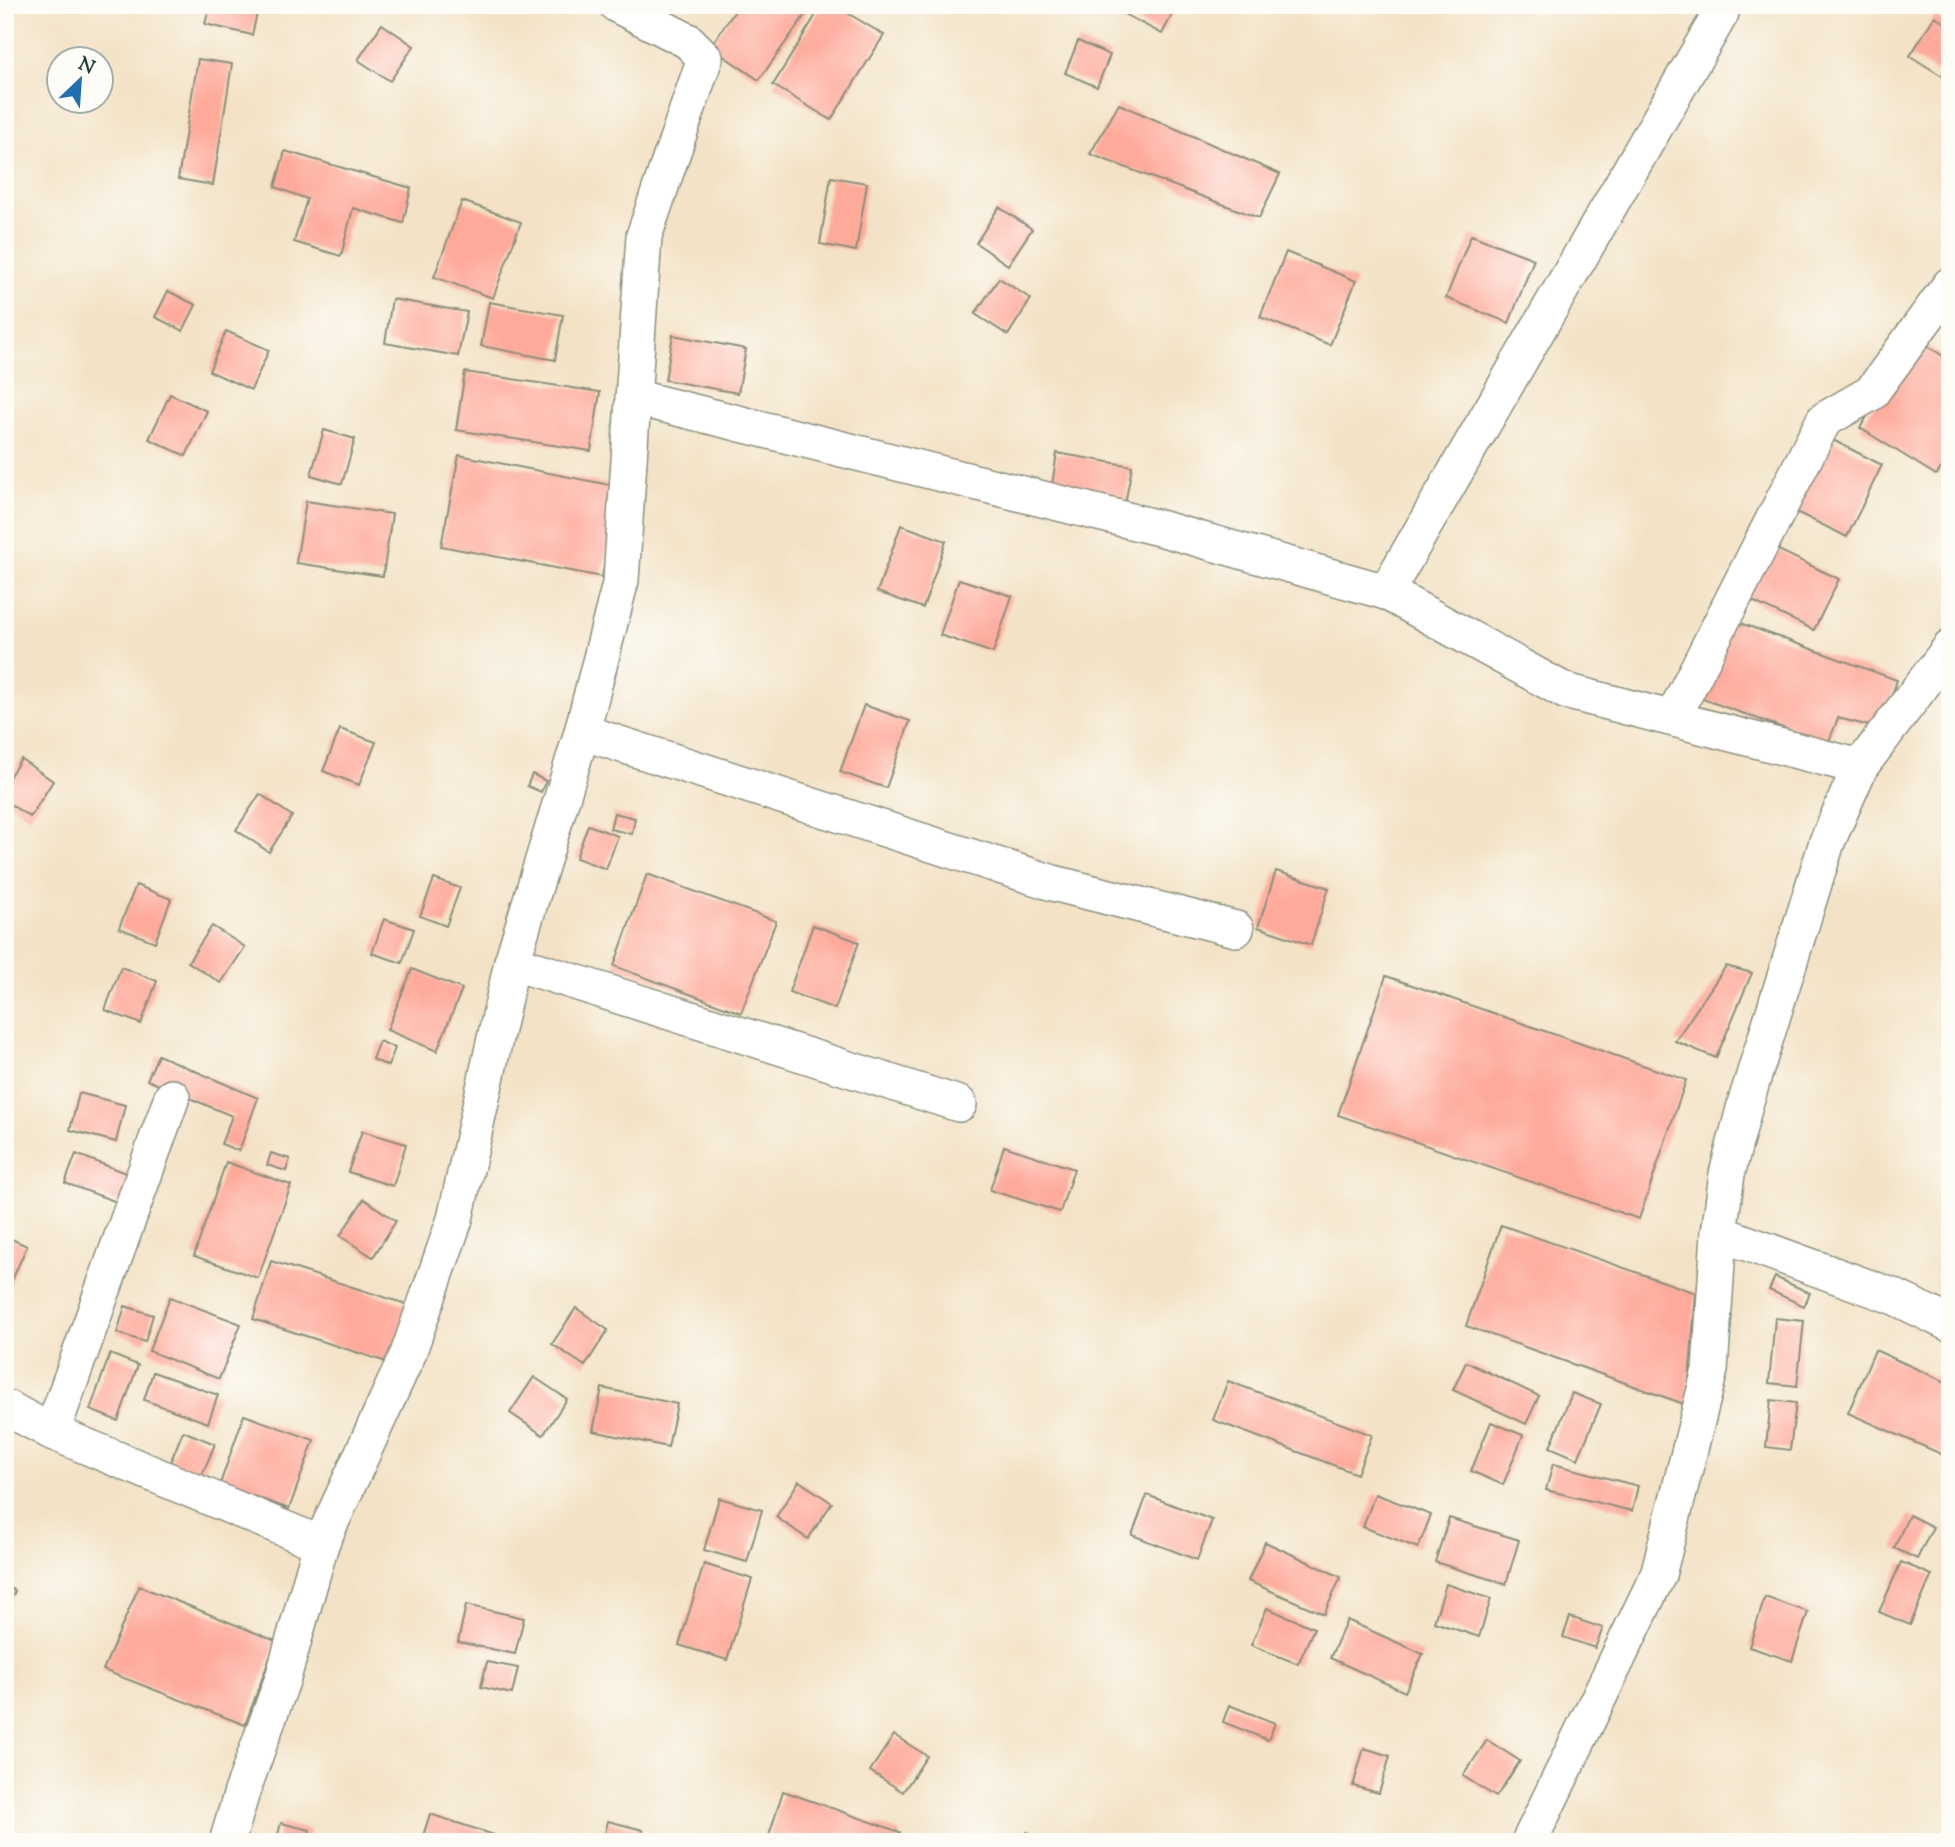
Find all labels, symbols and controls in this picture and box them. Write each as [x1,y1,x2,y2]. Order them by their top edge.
north arrow [46,46,116,116]
text: N [74,51,99,82]

